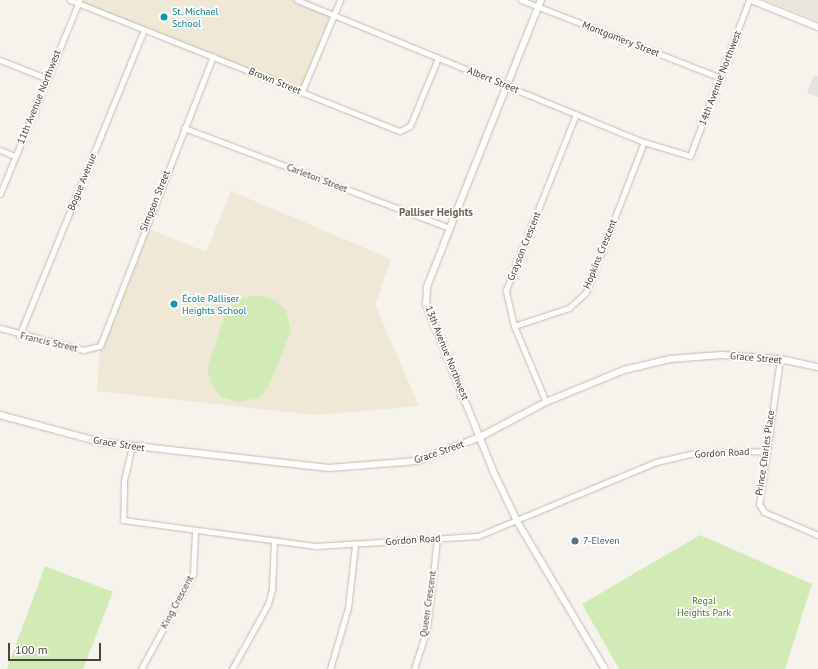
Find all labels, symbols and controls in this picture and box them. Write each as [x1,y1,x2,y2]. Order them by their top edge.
place label: St. Michael School [172,5,219,28]
marker: St. Michael School [159,12,169,22]
street label: Montgomery Street [580,19,662,59]
street label: 14th Avenue Northwest [696,29,744,127]
street label: 11th Avenue Northwest [15,48,63,146]
street label: Albert Street [465,64,521,96]
street label: Brown Street [247,65,303,97]
street label: Bogue Avenue [65,152,99,212]
street label: Carleton Street [285,161,349,195]
street label: Simpson Street [137,169,173,233]
district label: Palliser Heights [399,205,473,219]
street label: Grayson Crescent [505,210,543,282]
street label: Hopkins Crescent [581,218,619,290]
place label: École Palliser Heights School [182,292,247,316]
marker: École Palliser Heights School [169,299,179,309]
street label: 13th Avenue Northwest [423,304,471,402]
street label: Francis Street [19,330,79,354]
street label: Grace Street [730,350,782,366]
street label: Prince Charles Place [753,410,777,496]
street label: Grace Street [92,434,146,454]
street label: Grace Street [412,438,466,466]
street label: Gordon Road [694,446,750,460]
street label: Gordon Road [385,532,441,548]
place label: 7-Eleven [583,535,620,547]
marker: 7-Eleven [570,536,580,546]
street label: Queen Crescent [417,570,439,638]
street label: King Crescent [158,573,196,631]
park label: Regal Heights Park [677,594,731,618]
scale bar [10,635,103,661]
text: 100 m [15,642,48,657]

